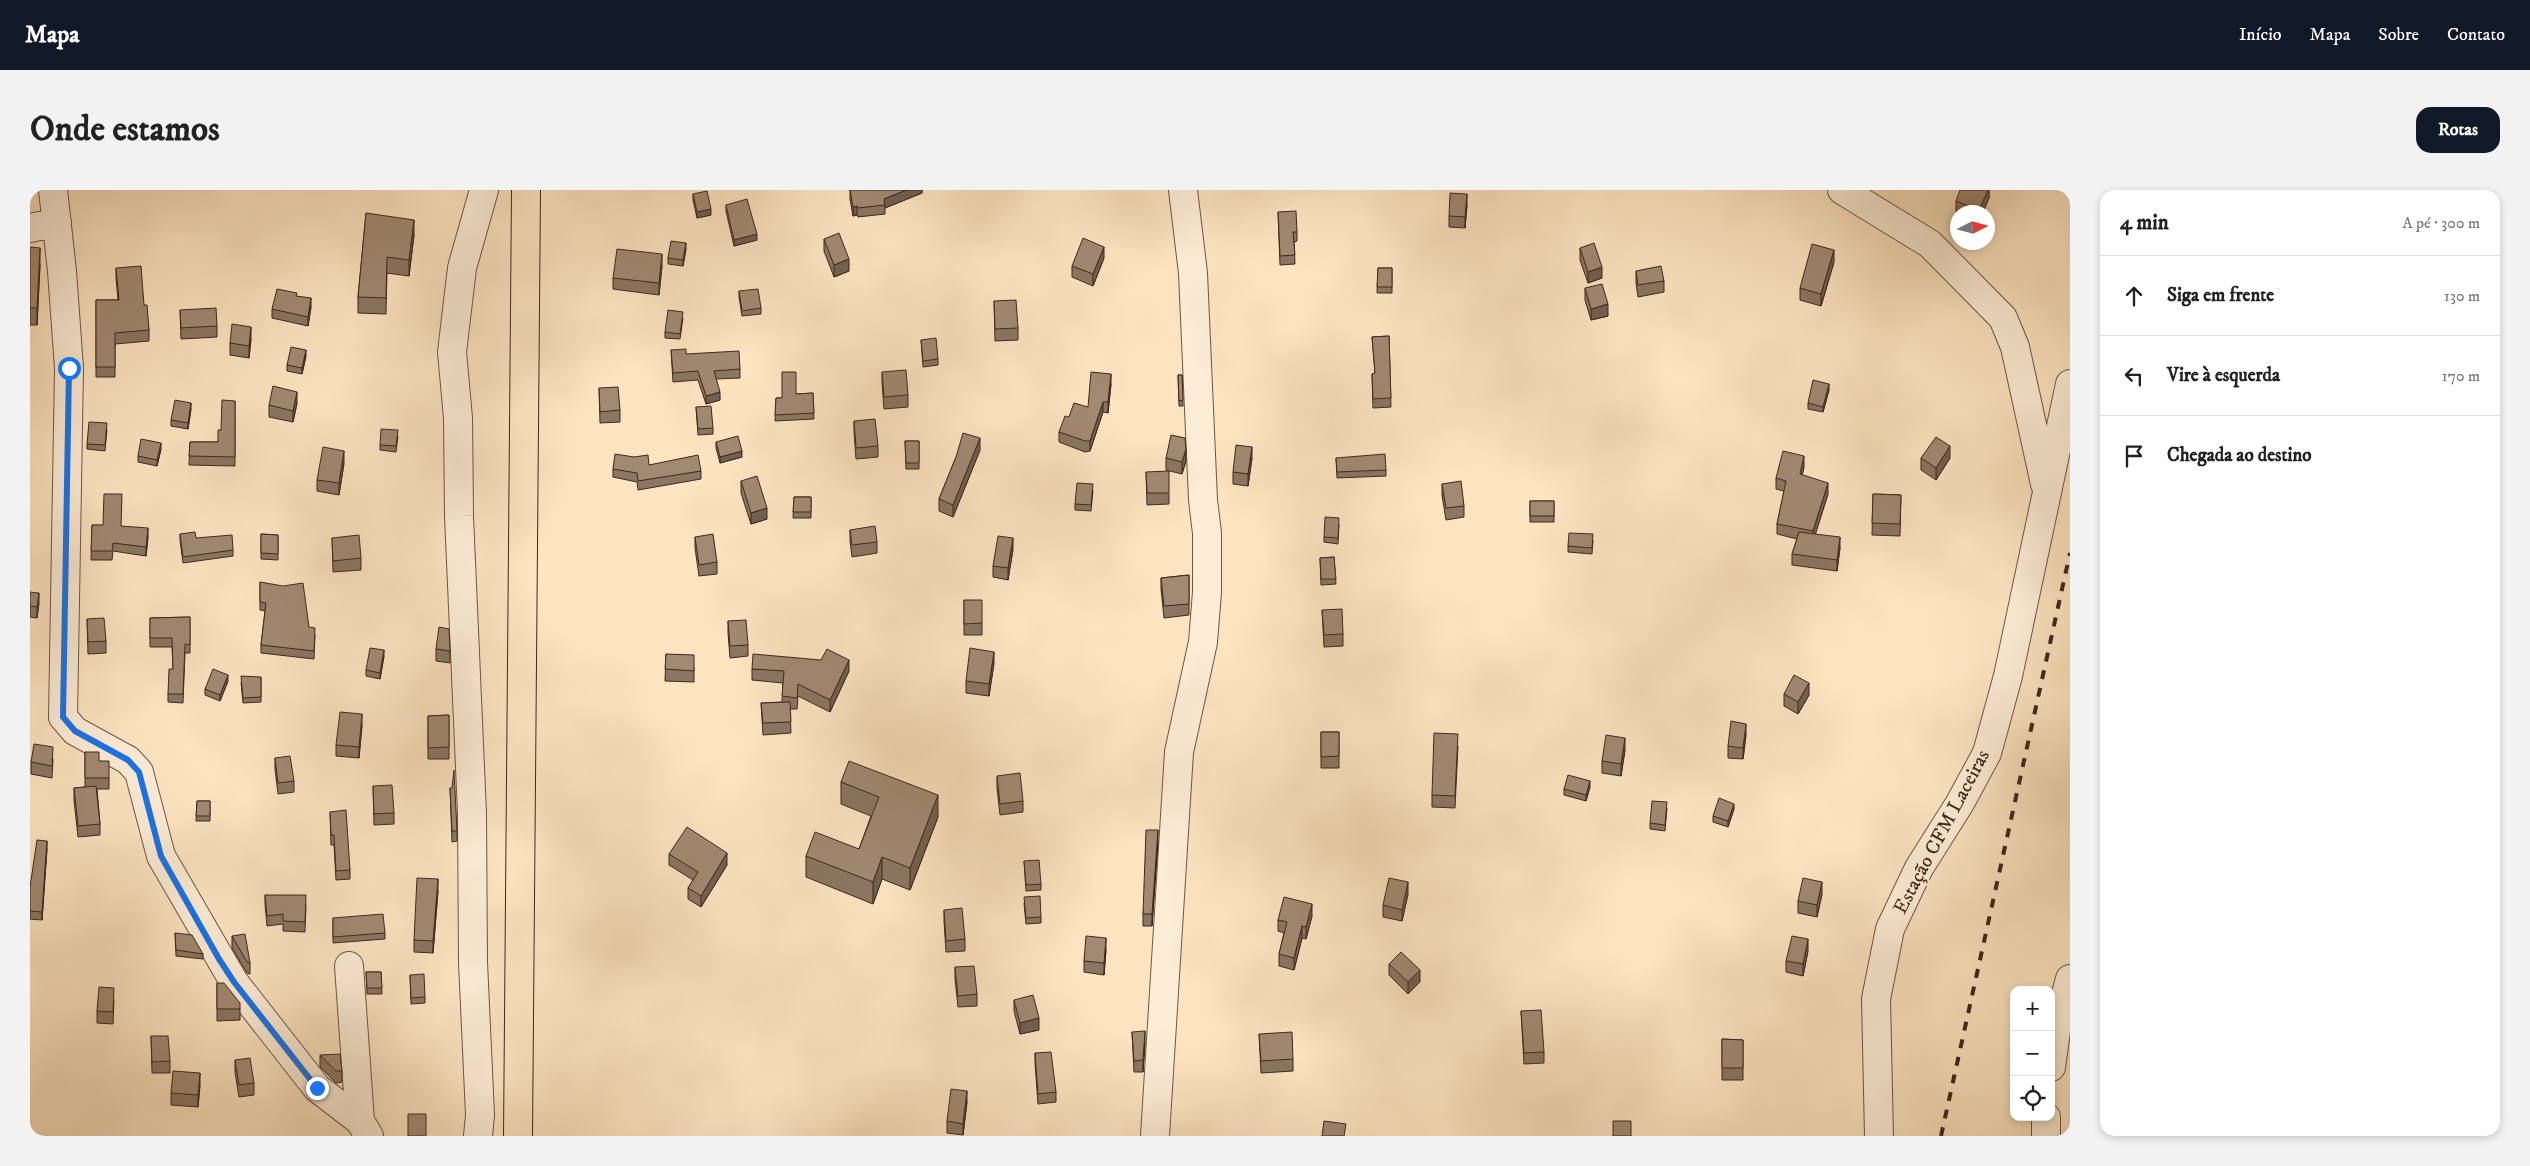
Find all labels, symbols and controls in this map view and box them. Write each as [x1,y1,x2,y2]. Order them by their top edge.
text: Mapa [25,20,79,50]
text: Início [2239,24,2282,46]
text: Mapa [2310,24,2350,46]
text: Sobre [2378,24,2419,46]
text: Contato [2447,24,2505,46]
button: Rotas [2416,107,2500,153]
text: Onde estamos [30,108,220,152]
north arrow [1950,205,1995,250]
text: 4 min [2120,210,2169,236]
text: A pé · 300 m [2402,213,2480,233]
icon: ahead [2120,282,2148,310]
text: Siga em frente [2167,284,2274,307]
text: 130 m [2444,286,2480,306]
route start [58,357,81,380]
icon: left [2120,362,2148,390]
text: Vire à esquerda [2167,364,2280,387]
text: 170 m [2442,366,2480,386]
icon: arrive [2120,442,2148,470]
text: Chegada ao destino [2167,444,2312,467]
street label: Estação CFM Laceiras [1888,745,1996,918]
map controls [2010,986,2055,1121]
button: + [2010,986,2055,1031]
button: − [2010,1031,2055,1076]
button: locate [2010,1076,2055,1121]
route end [306,1077,329,1100]

